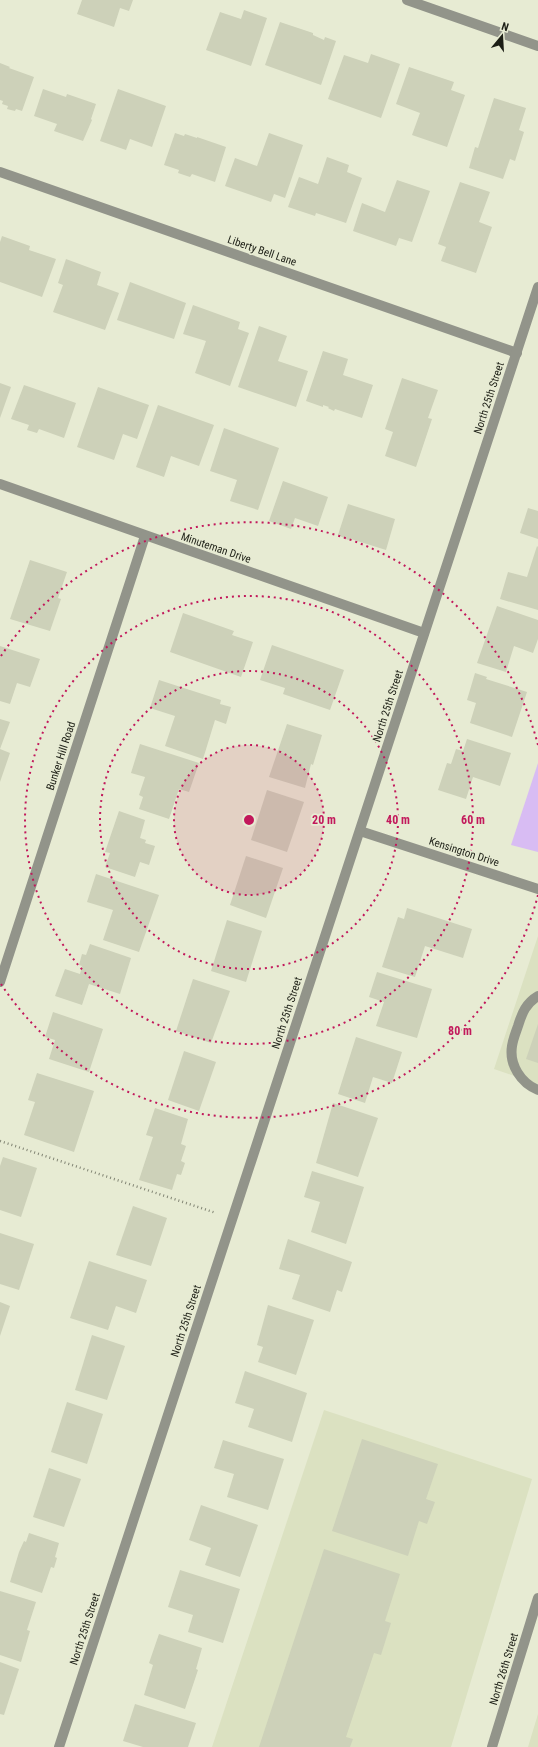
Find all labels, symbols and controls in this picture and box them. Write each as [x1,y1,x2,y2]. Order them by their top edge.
north arrow [482,16,522,56]
text: N [500,20,510,34]
street label: Liberty Bell Lane [226,233,298,269]
street label: North 25th Street [471,360,507,436]
street label: Minuteman Drive [179,530,253,566]
street label: North 25th Street [370,668,406,744]
street label: Bunker Hill Road [44,720,78,792]
centre of rings [242,813,256,827]
text: 20 m [312,813,336,827]
text: 40 m [386,813,410,827]
text: 60 m [461,813,485,827]
street label: Kensington Drive [427,835,501,869]
street label: North 25th Street [269,975,305,1051]
text: 80 m [448,1024,472,1038]
street label: North 25th Street [168,1283,204,1359]
street label: North 25th Street [67,1591,103,1667]
street label: North 26th Street [487,1631,521,1707]

